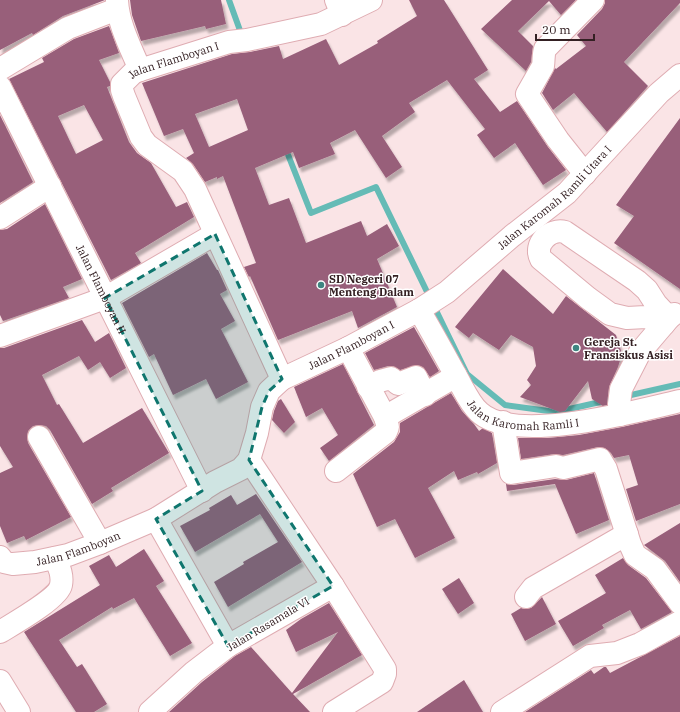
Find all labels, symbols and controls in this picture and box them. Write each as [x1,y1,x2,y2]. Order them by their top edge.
scale bar [536,16,594,42]
text: 20 m [542,22,571,37]
street label: Jalan Flamboyan I [125,39,221,81]
street label: Jalan Karomah Ramli Utara I [494,142,614,252]
street label: Jalan Flamboyan II [73,242,129,336]
place label: SD Negeri 07 Menteng Dalam [329,272,414,299]
marker: SD Negeri 07 Menteng Dalam [316,280,326,290]
street label: Jalan Flamboyan I [306,317,397,373]
place label: Gereja St. Fransiskus Asisi [584,335,673,362]
marker: Gereja St. Fransiskus Asisi [571,343,581,353]
street label: Jalan Karomah Ramli I [464,397,580,433]
street label: Jalan Flamboyan [35,528,123,569]
street label: Jalan Rasamala VI [224,594,312,654]

